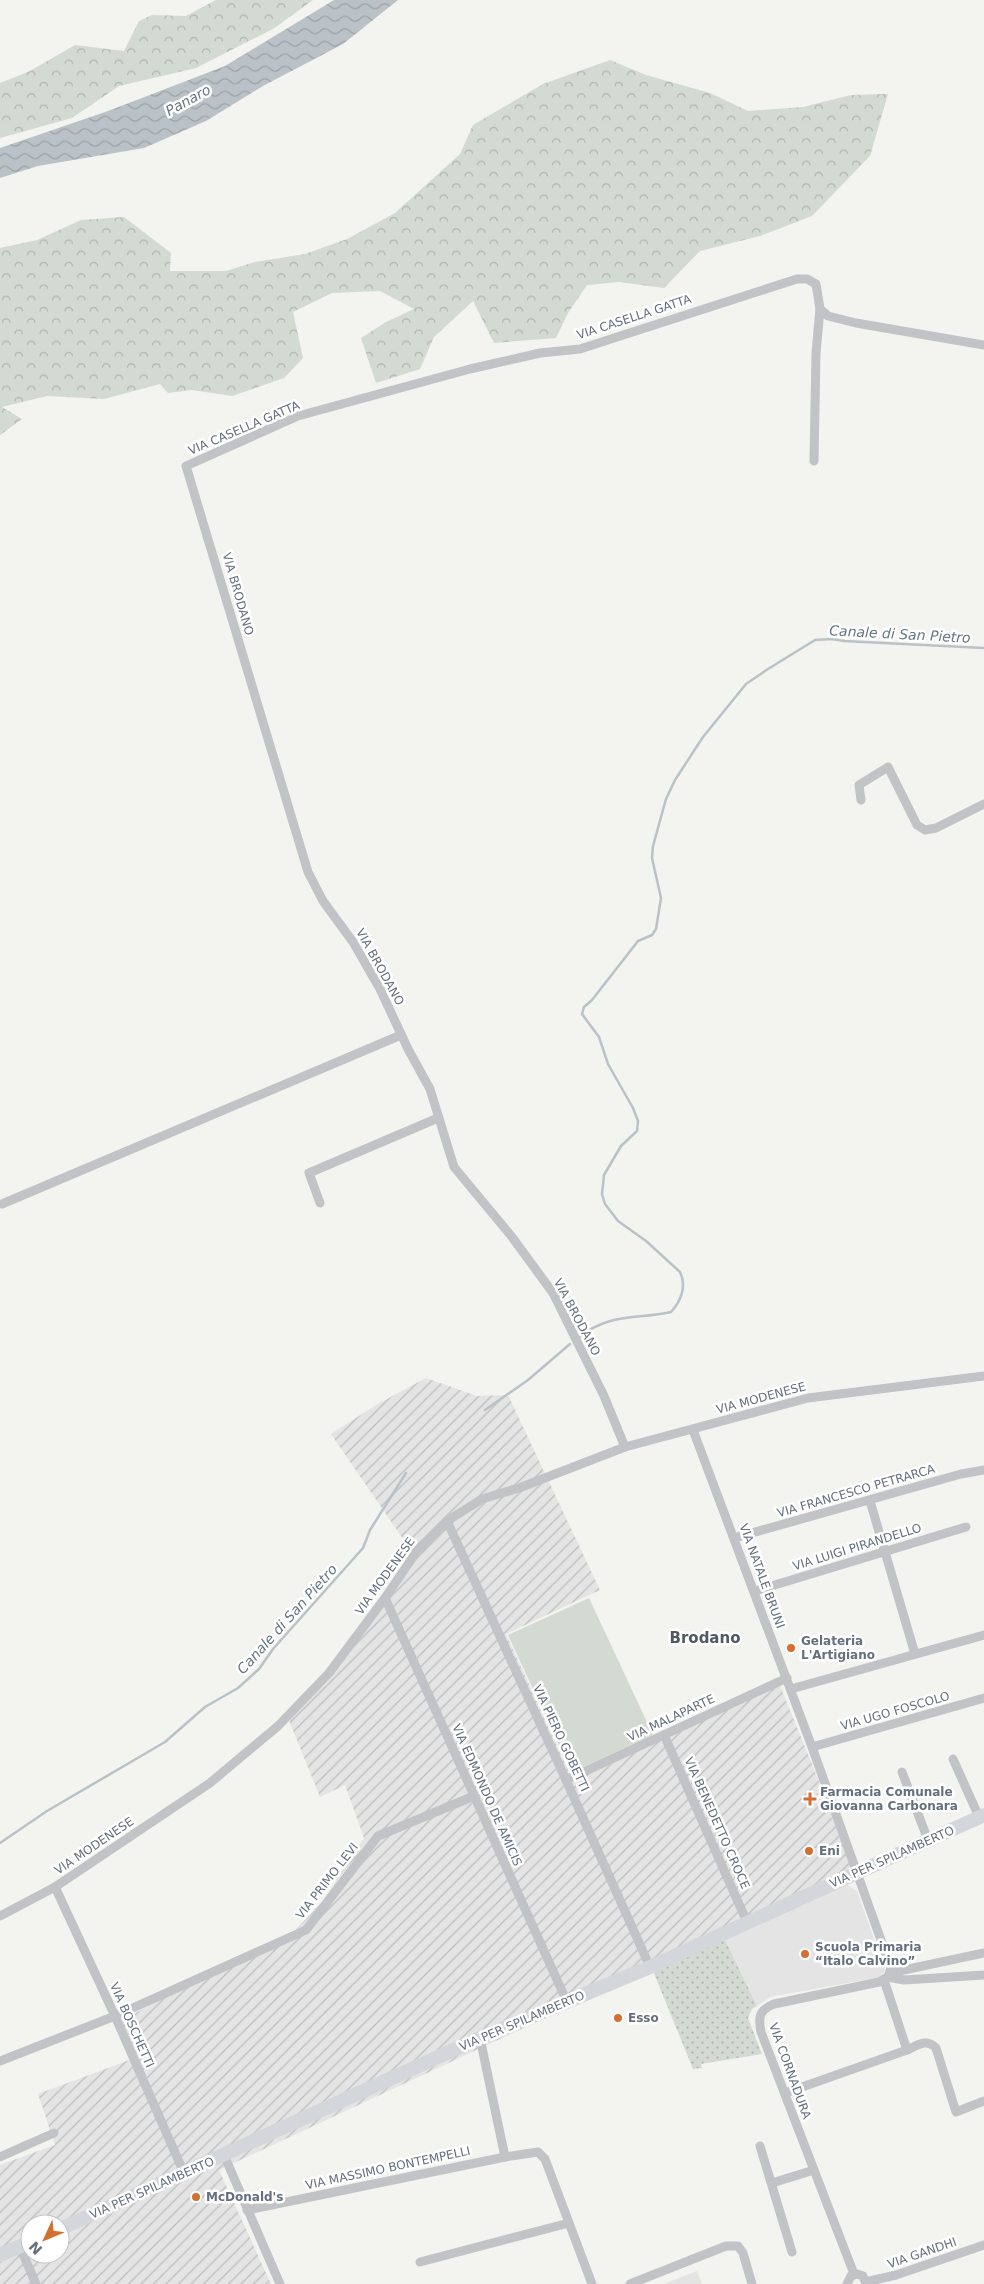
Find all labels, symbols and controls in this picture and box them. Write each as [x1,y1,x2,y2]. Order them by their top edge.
water label: Panaro [163,81,213,119]
street label: VIA CASELLA GATTA [575,292,694,342]
street label: VIA CASELLA GATTA [186,398,302,458]
street label: VIA BRODANO [219,551,257,637]
water label: Canale di San Pietro [829,622,971,646]
street label: VIA BRODANO [353,926,407,1008]
street label: VIA BRODANO [551,1276,603,1358]
street label: VIA MODENESE [715,1379,807,1417]
street label: VIA FRANCESCO PETRARCA [776,1462,937,1520]
street label: VIA LUIGI PIRANDELLO [791,1521,923,1573]
street label: VIA NATALE BRUNI [737,1522,787,1630]
street label: VIA MODENESE [352,1535,418,1617]
water label: Canale di San Pietro [234,1561,340,1677]
district label: Brodano [670,1629,740,1647]
place label: Gelateria L'Artigiano [801,1634,875,1662]
marker: Gelateria L'Artigiano [785,1642,797,1654]
street label: VIA PIERO GOBETTI [530,1682,592,1794]
street label: VIA UGO FOSCOLO [839,1689,951,1733]
street label: VIA MALAPARTE [625,1692,717,1744]
street label: VIA EDMONDO DE AMICIS [449,1722,525,1868]
street label: VIA BENEDETTO CROCE [682,1755,752,1891]
place label: Farmacia Comunale Giovanna Carbonara [820,1785,958,1813]
marker: Farmacia Comunale Giovanna Carbonara [804,1793,816,1805]
street label: VIA MODENESE [52,1814,136,1878]
street label: VIA PER SPILAMBERTO [828,1823,956,1891]
street label: VIA PRIMO LEVI [293,1840,361,1922]
place label: Eni [819,1844,840,1858]
marker: Eni [803,1845,815,1857]
place label: Scuola Primaria “Italo Calvino” [815,1940,922,1968]
marker: Scuola Primaria “Italo Calvino” [799,1948,811,1960]
street label: VIA BOSCHETTI [107,1980,157,2070]
street label: VIA PER SPILAMBERTO [457,1988,587,2054]
place label: Esso [628,2011,659,2025]
marker: Esso [612,2012,624,2024]
street label: VIA CORNADURA [766,2021,814,2122]
street label: VIA MASSIMO BONTEMPELLI [304,2144,472,2192]
street label: VIA PER SPILAMBERTO [88,2154,216,2222]
place label: McDonald's [206,2190,283,2204]
marker: McDonald's [190,2191,202,2203]
north arrow [20,2214,70,2264]
street label: VIA GANDHI [886,2235,958,2271]
text: N [26,2238,45,2258]

